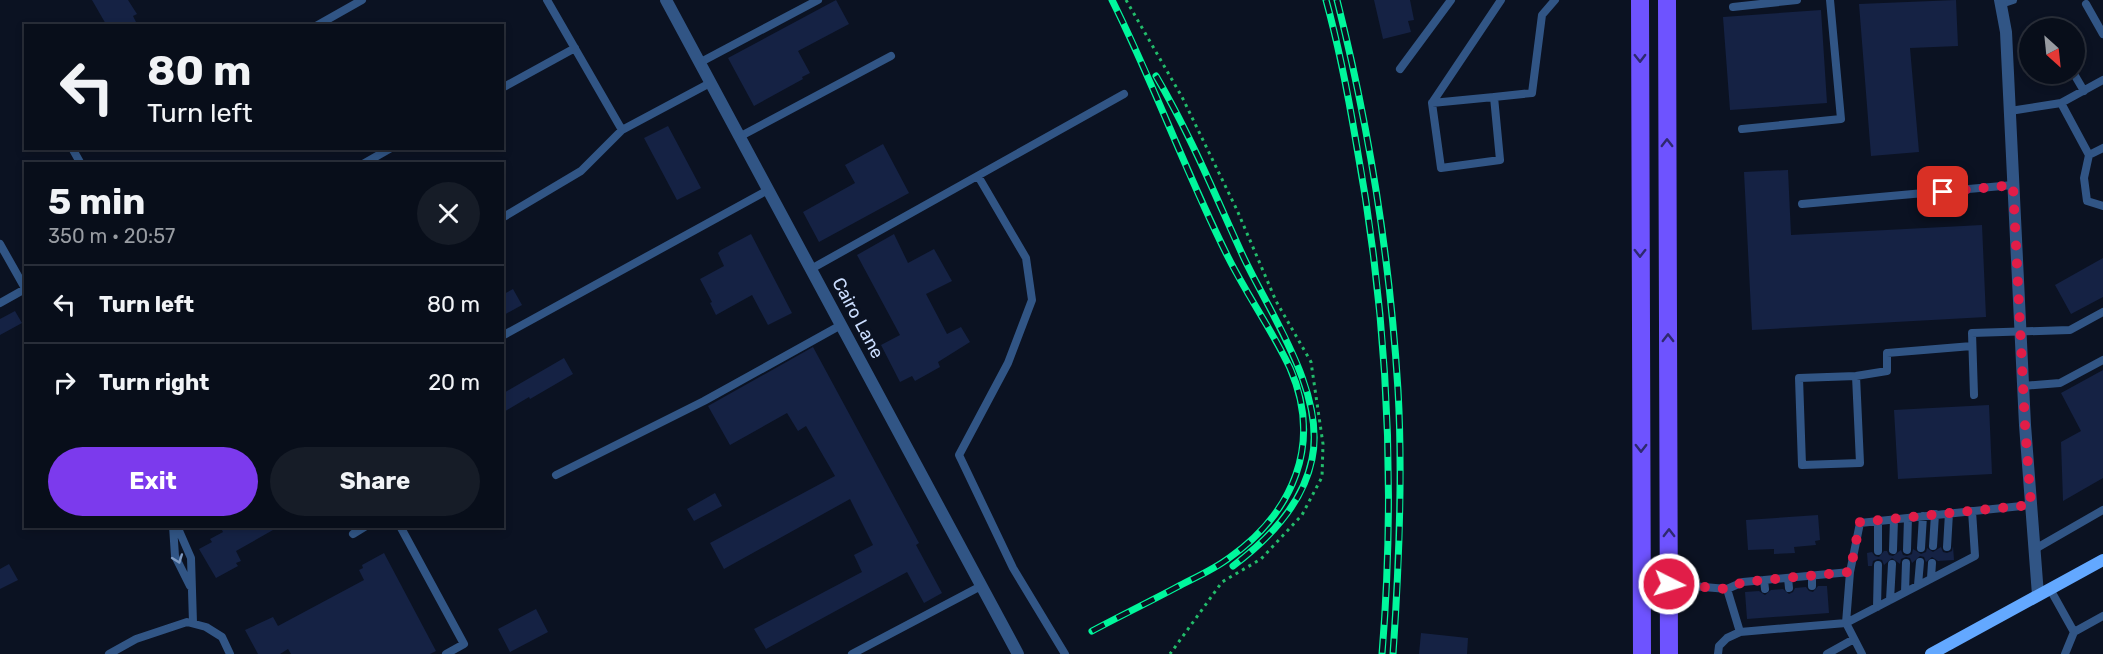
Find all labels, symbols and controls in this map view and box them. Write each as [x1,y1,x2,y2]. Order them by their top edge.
north arrow [2019,18,2085,84]
map controls [2019,18,2085,84]
text: 80 m [147,46,251,96]
icon: left [48,48,126,126]
one-way arrow [1634,54,1646,63]
text: Turn left [147,97,252,129]
one-way arrow [1661,138,1673,147]
pin [1917,166,1968,217]
icon: arrive [1926,175,1959,208]
text: 5 min [48,180,145,223]
button: close [417,182,480,245]
text: 350 m · 20:57 [48,224,175,248]
one-way arrow [1634,249,1647,258]
street label: Cairo Lane [827,274,889,362]
icon: left [48,288,81,321]
text: Turn left [99,291,194,318]
text: 80 m [427,291,480,318]
one-way arrow [1662,333,1674,342]
icon: right [48,366,81,399]
text: Turn right [99,369,209,396]
text: 20 m [428,369,480,396]
one-way arrow [1635,444,1648,453]
button: Exit [48,447,258,516]
button: Share [270,447,480,516]
one-way arrow [1663,528,1675,537]
position arrow [1637,552,1701,616]
one-way arrow [171,554,184,564]

